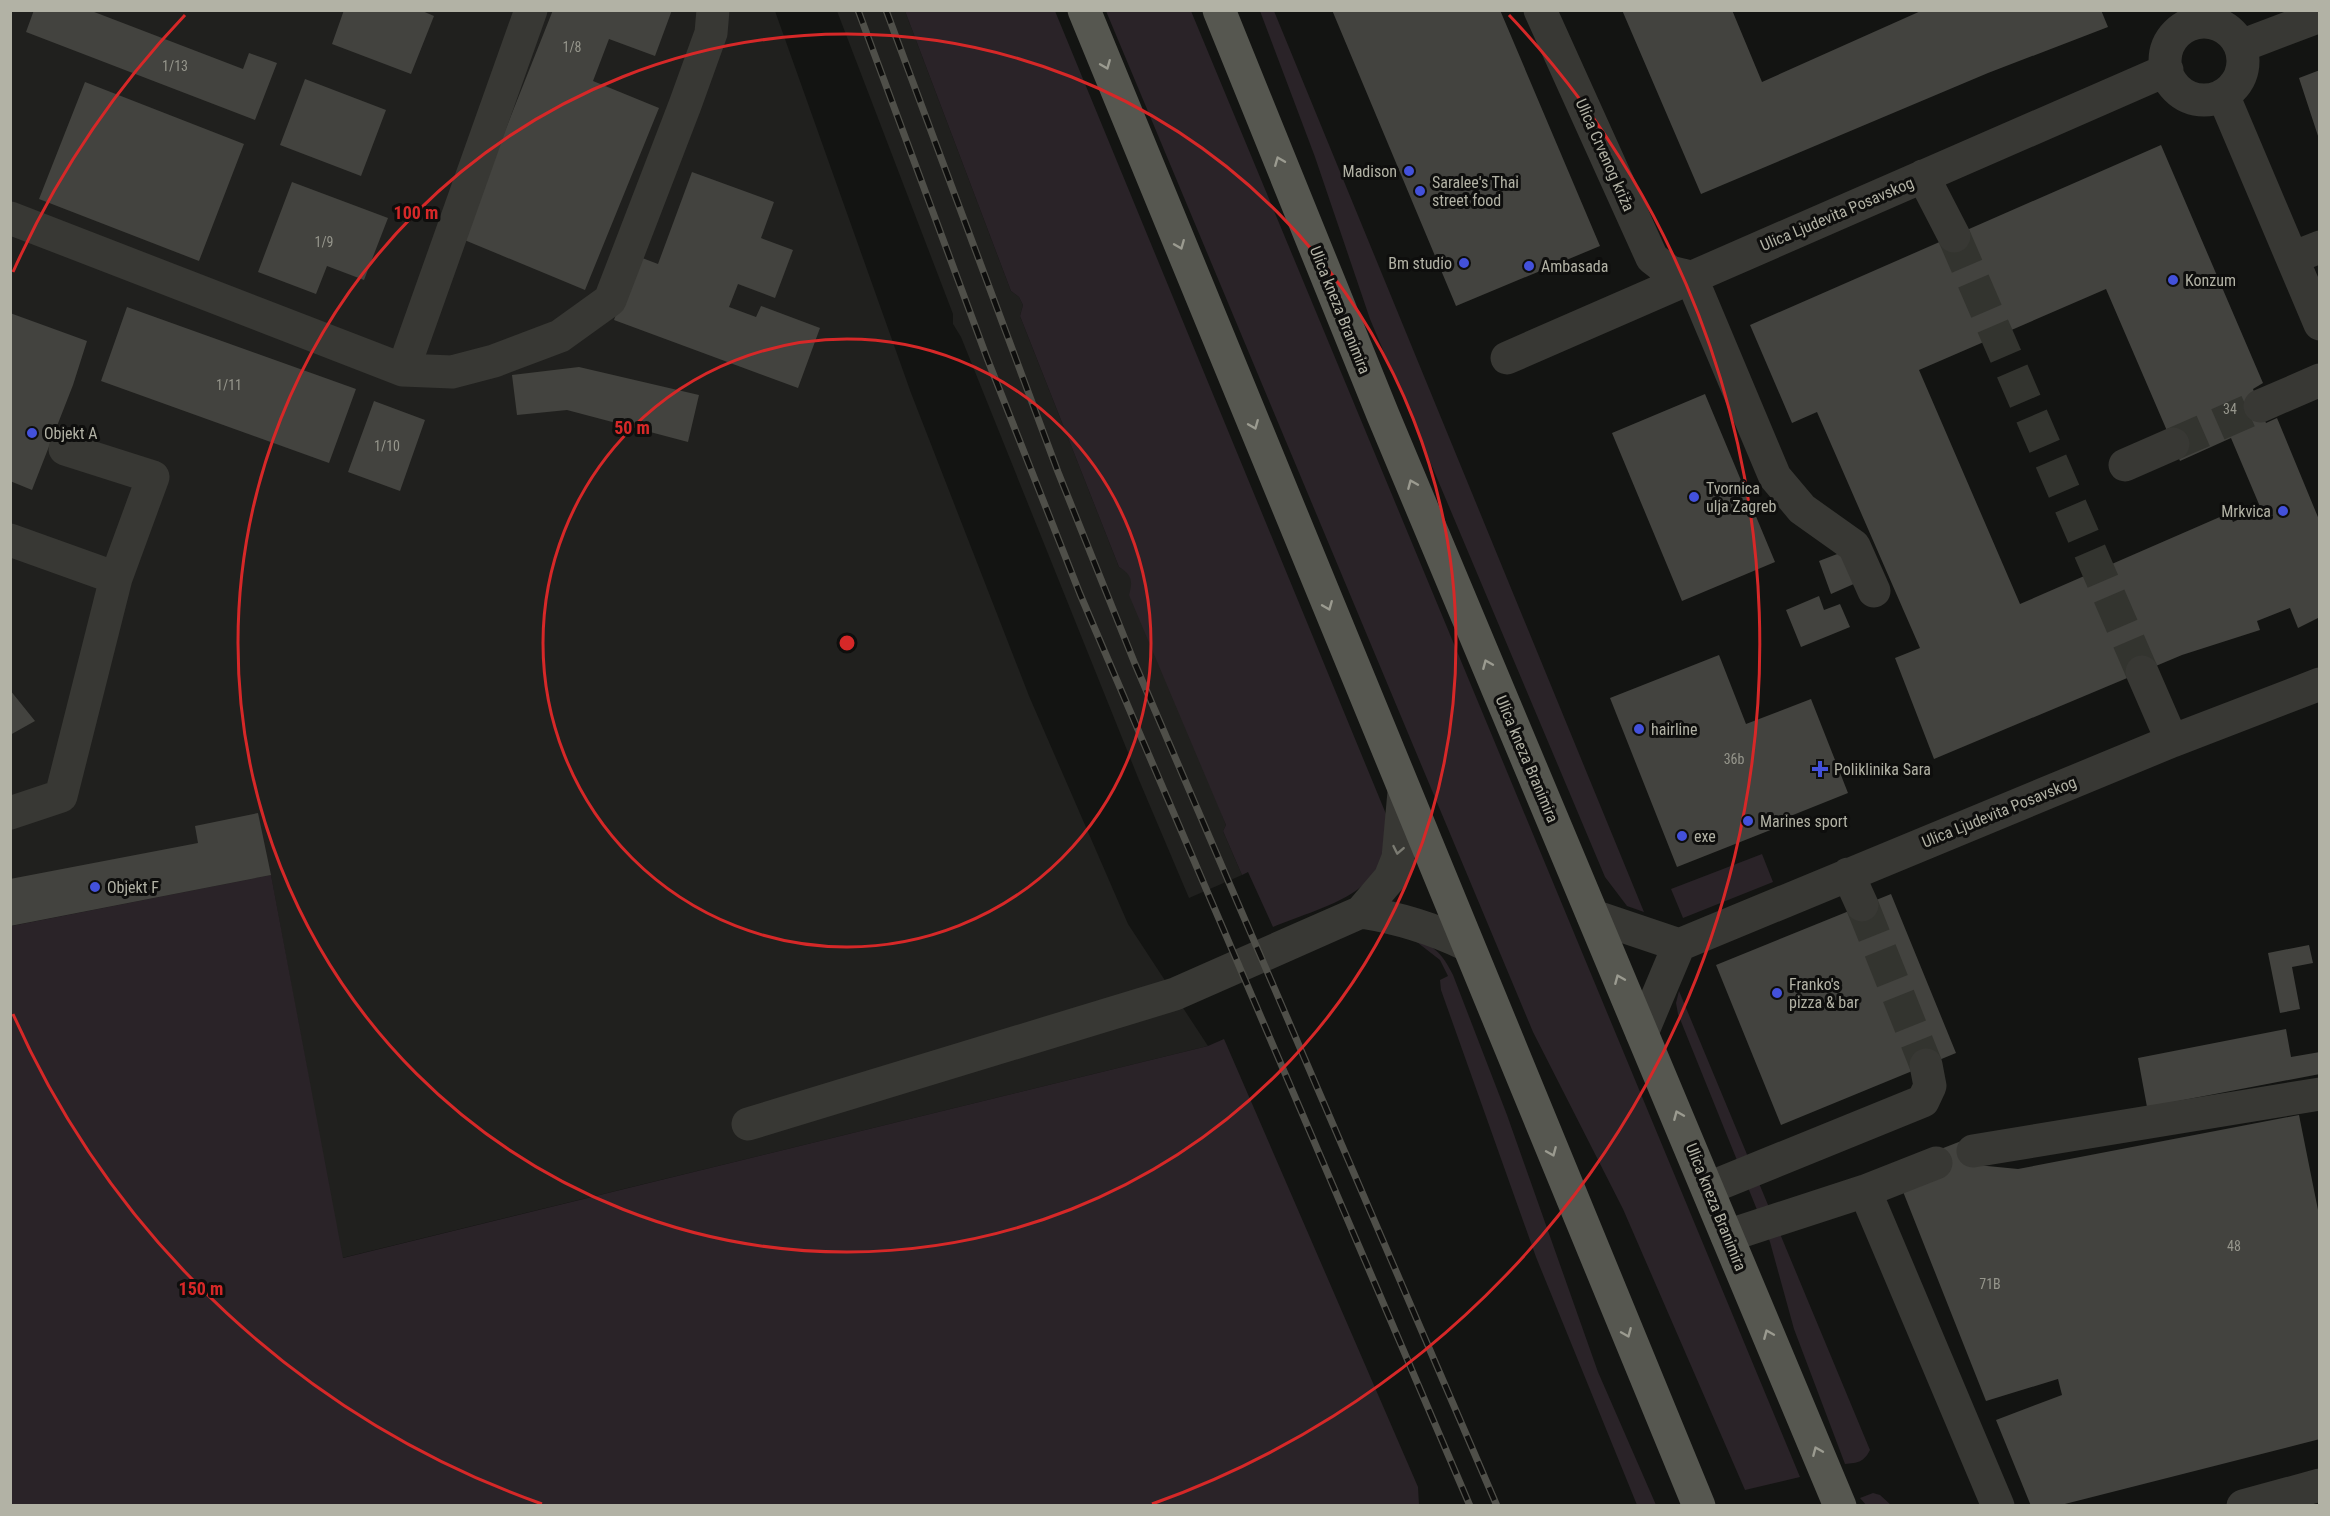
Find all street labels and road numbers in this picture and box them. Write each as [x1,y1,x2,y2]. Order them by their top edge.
street label: Ulica Crvenog križa [1572,96,1638,214]
street label: Ulica Ljudevita Posavskog [1757,173,1917,255]
street label: Ulica kneza Branimira [1306,243,1374,377]
street label: Ulica kneza Branimira [1492,693,1562,825]
street label: Ulica Ljudevita Posavskog [1919,772,2079,852]
street label: Ulica kneza Branimira [1682,1140,1750,1274]

